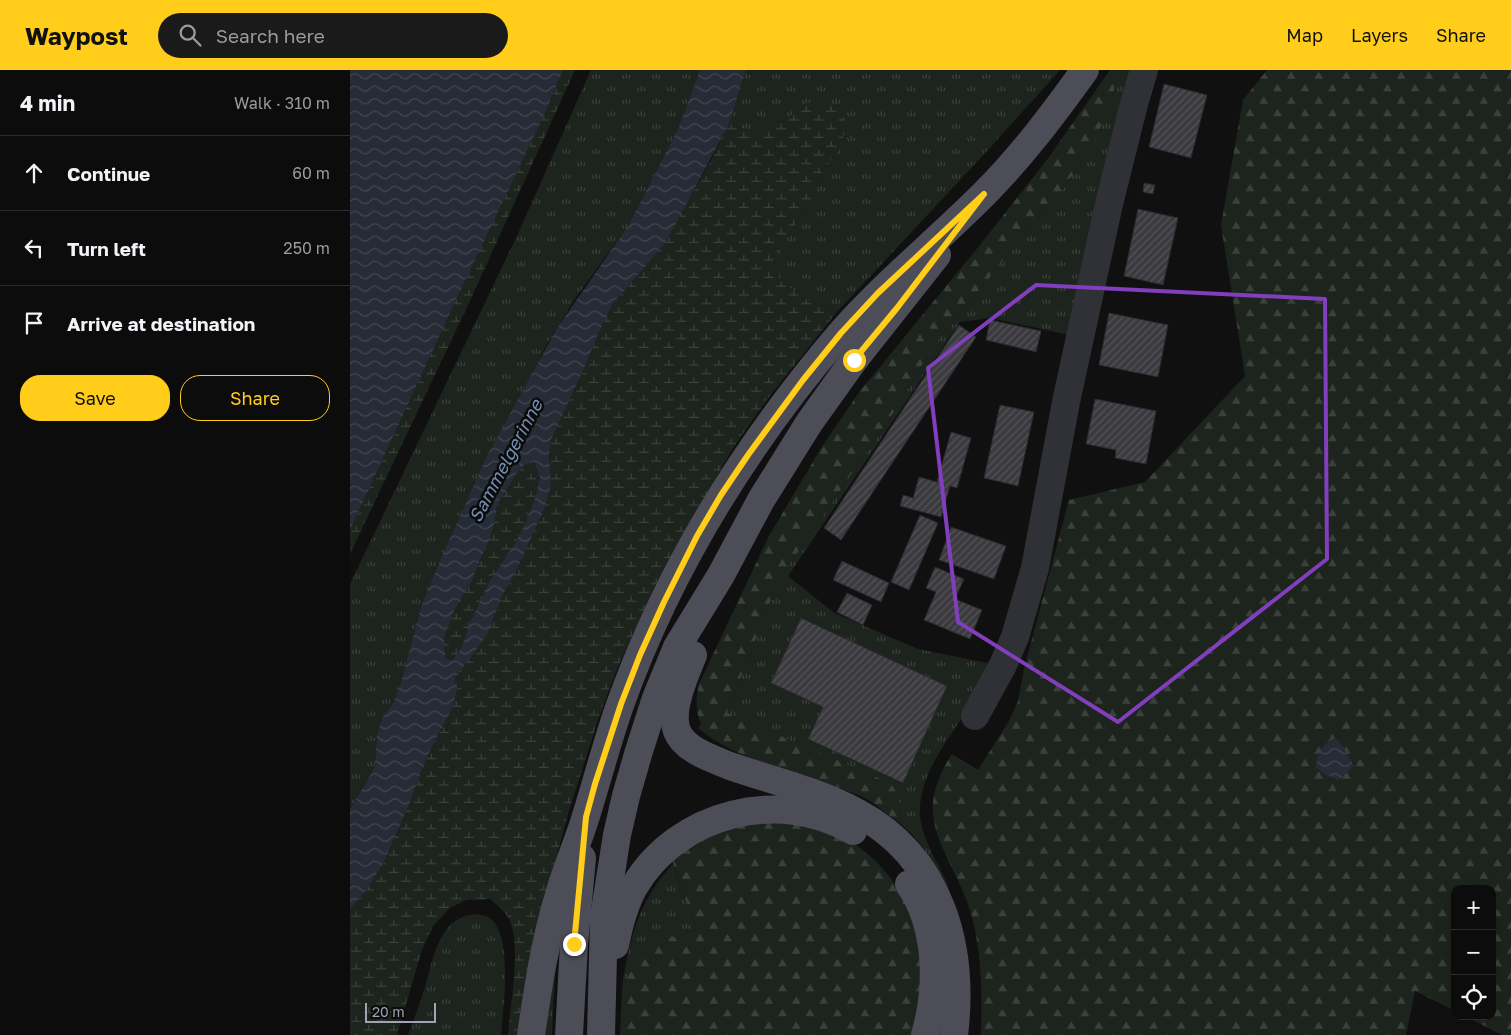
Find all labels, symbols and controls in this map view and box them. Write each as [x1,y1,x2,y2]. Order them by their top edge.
search box [158,13,508,58]
text: Waypost [25,21,128,50]
icon: search [176,21,204,49]
text: Search here [216,24,325,47]
text: Map [1286,24,1323,46]
text: Layers [1351,24,1408,46]
text: Share [1436,24,1486,46]
text: 4 min [20,90,75,116]
text: Walk · 310 m [234,93,330,113]
icon: ahead [20,159,48,187]
text: Continue [67,162,150,185]
text: 60 m [292,163,330,183]
icon: left [20,234,48,262]
text: Turn left [67,237,146,260]
text: 250 m [283,238,330,258]
icon: arrive [20,309,48,337]
text: Arrive at destination [67,312,255,335]
route start [843,349,866,372]
button: Save [20,375,170,421]
button: Share [180,375,330,421]
water label: Sammelgerinne [464,394,547,526]
map controls [1451,885,1496,1020]
button: + [1451,885,1496,930]
button: − [1451,930,1496,975]
route end [563,933,586,956]
button: locate [1451,975,1496,1020]
scale bar [365,1000,436,1023]
text: 20 m [372,1003,405,1020]

